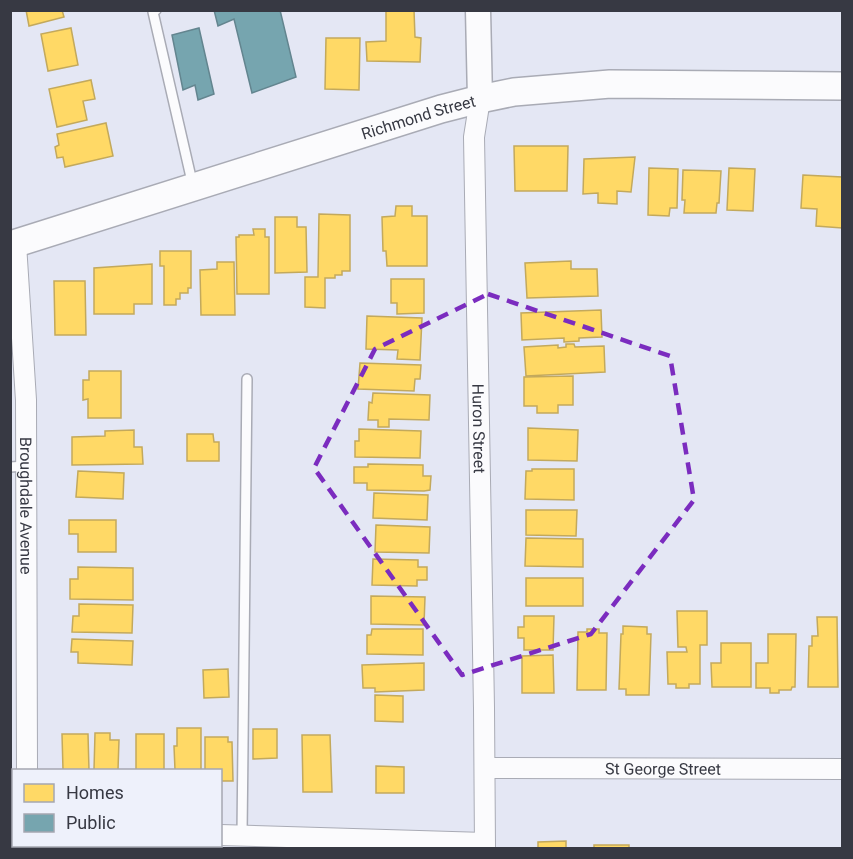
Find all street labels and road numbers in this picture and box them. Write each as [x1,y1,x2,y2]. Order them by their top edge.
street label: Richmond Street [359,92,478,144]
street label: Huron Street [468,383,489,473]
street label: Broughdale Avenue [16,437,35,574]
street label: St George Street [605,759,721,779]

